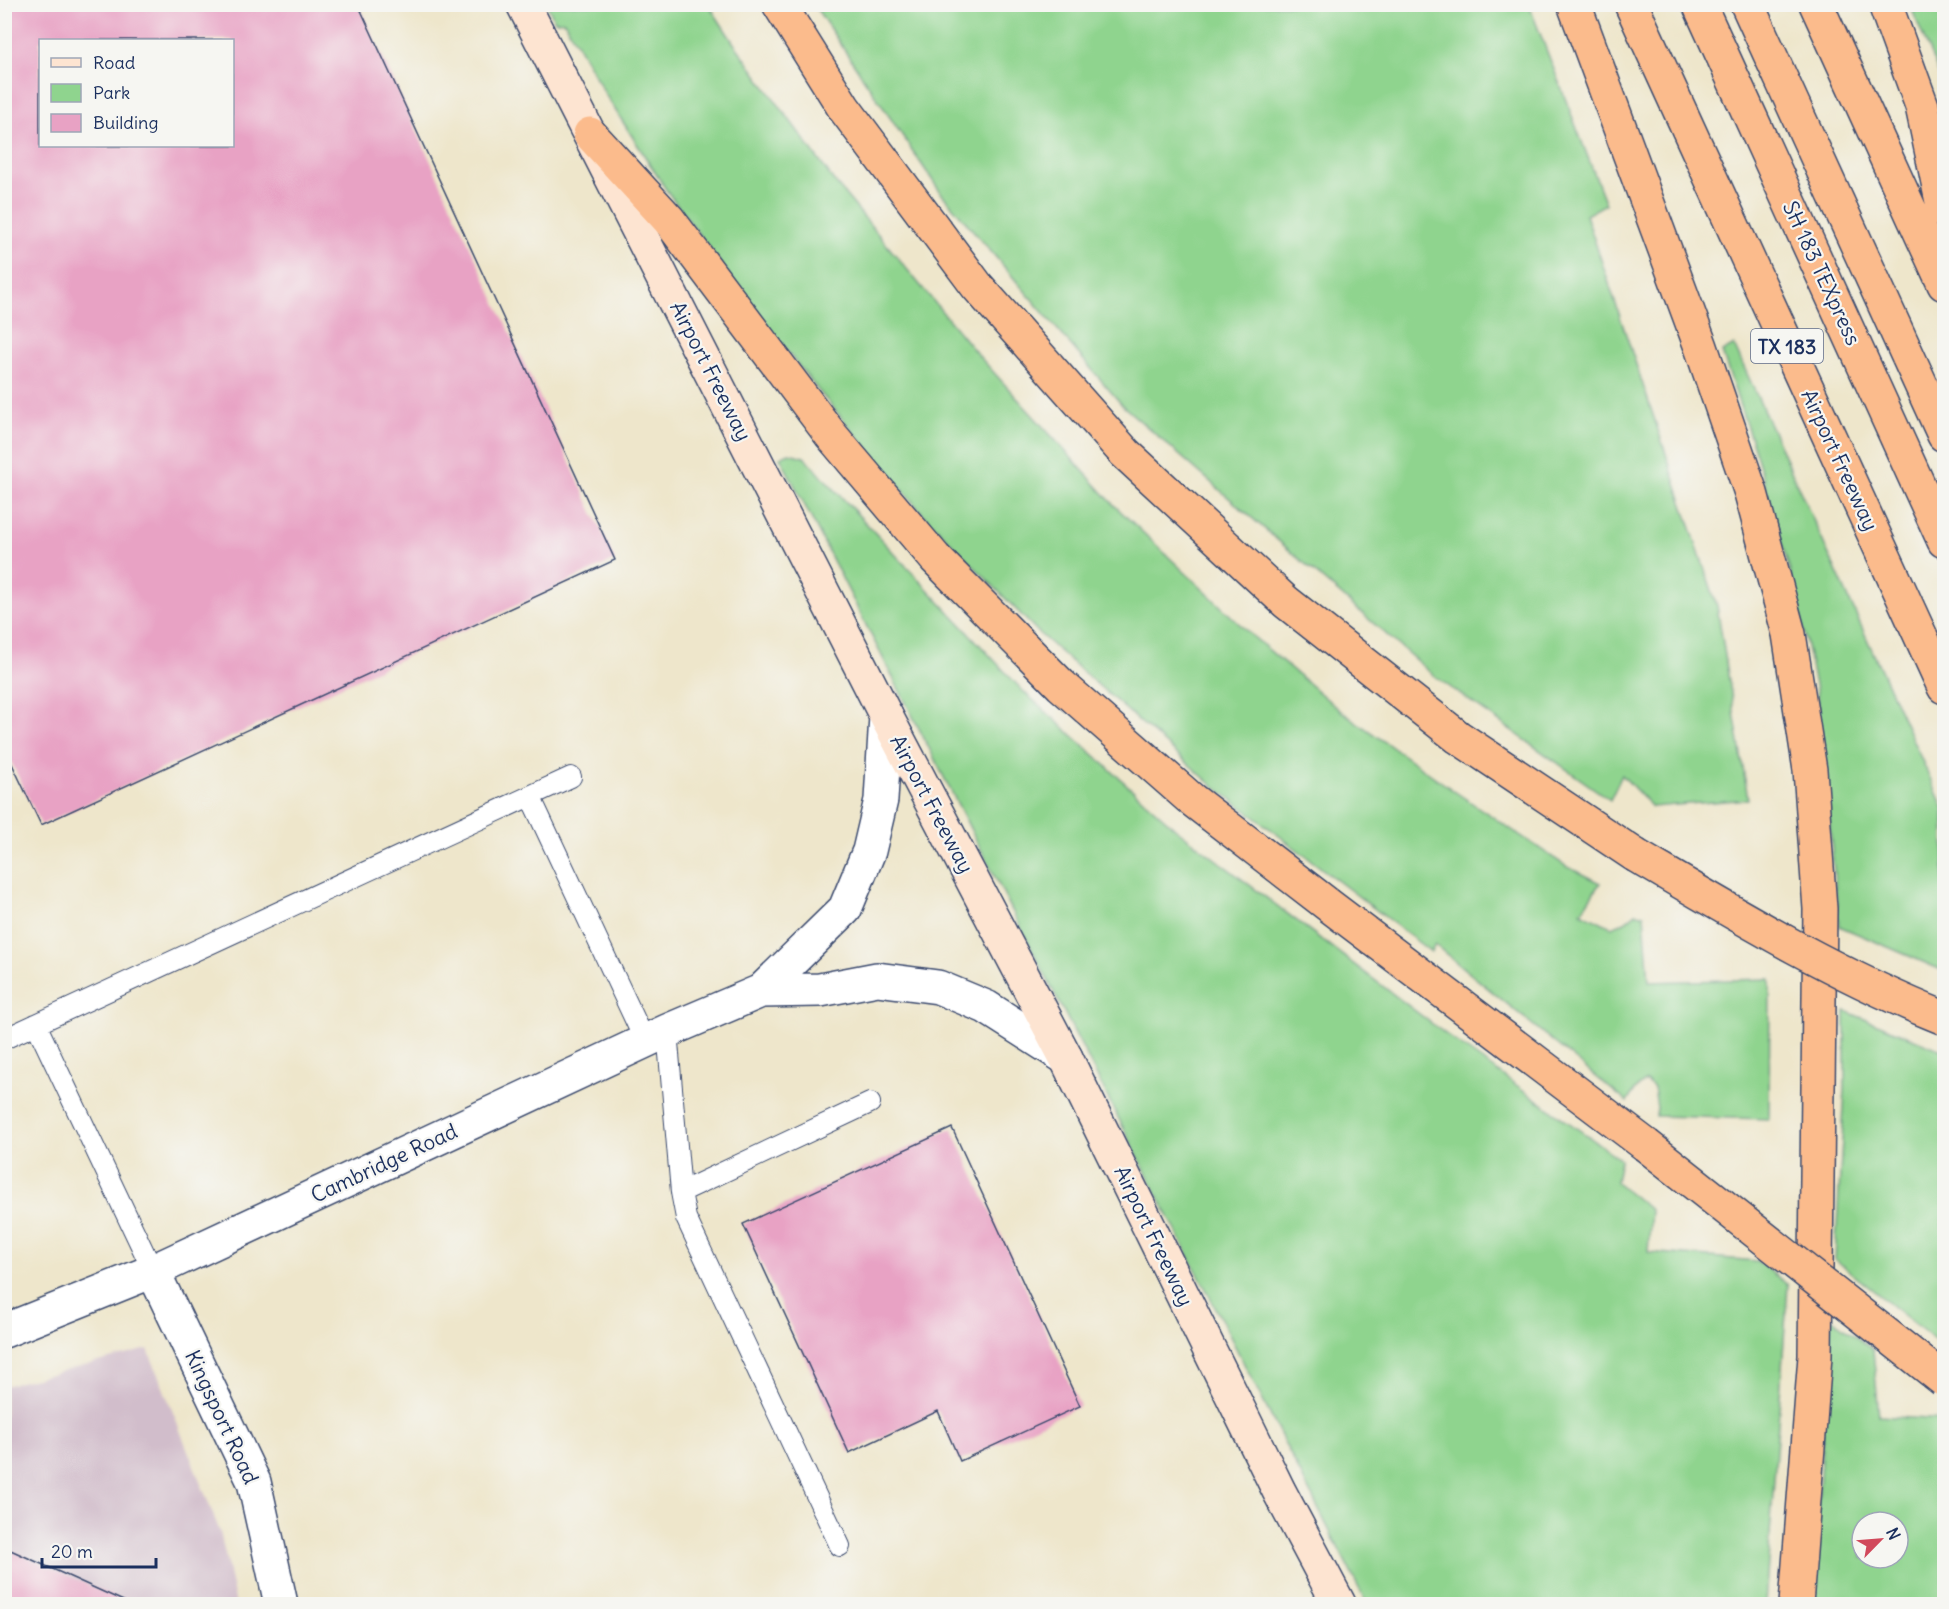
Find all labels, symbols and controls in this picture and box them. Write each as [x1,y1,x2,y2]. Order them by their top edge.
legend [39,39,234,147]
text: Road [93,51,136,74]
text: Park [93,81,130,104]
text: Building [93,111,158,134]
street label: SH 183 TEXpress [1777,197,1867,349]
street label: Airport Freeway [664,297,758,445]
road number: TX 183 [1751,329,1823,363]
street label: Airport Freeway [1795,385,1885,535]
street label: Airport Freeway [884,730,980,878]
street label: Cambridge Road [306,1117,462,1209]
street label: Airport Freeway [1108,1161,1200,1311]
street label: Kingsport Road [179,1346,265,1488]
north arrow [1850,1510,1910,1570]
text: N [1882,1524,1905,1543]
scale bar [42,1531,156,1569]
text: 20 m [51,1540,93,1563]

